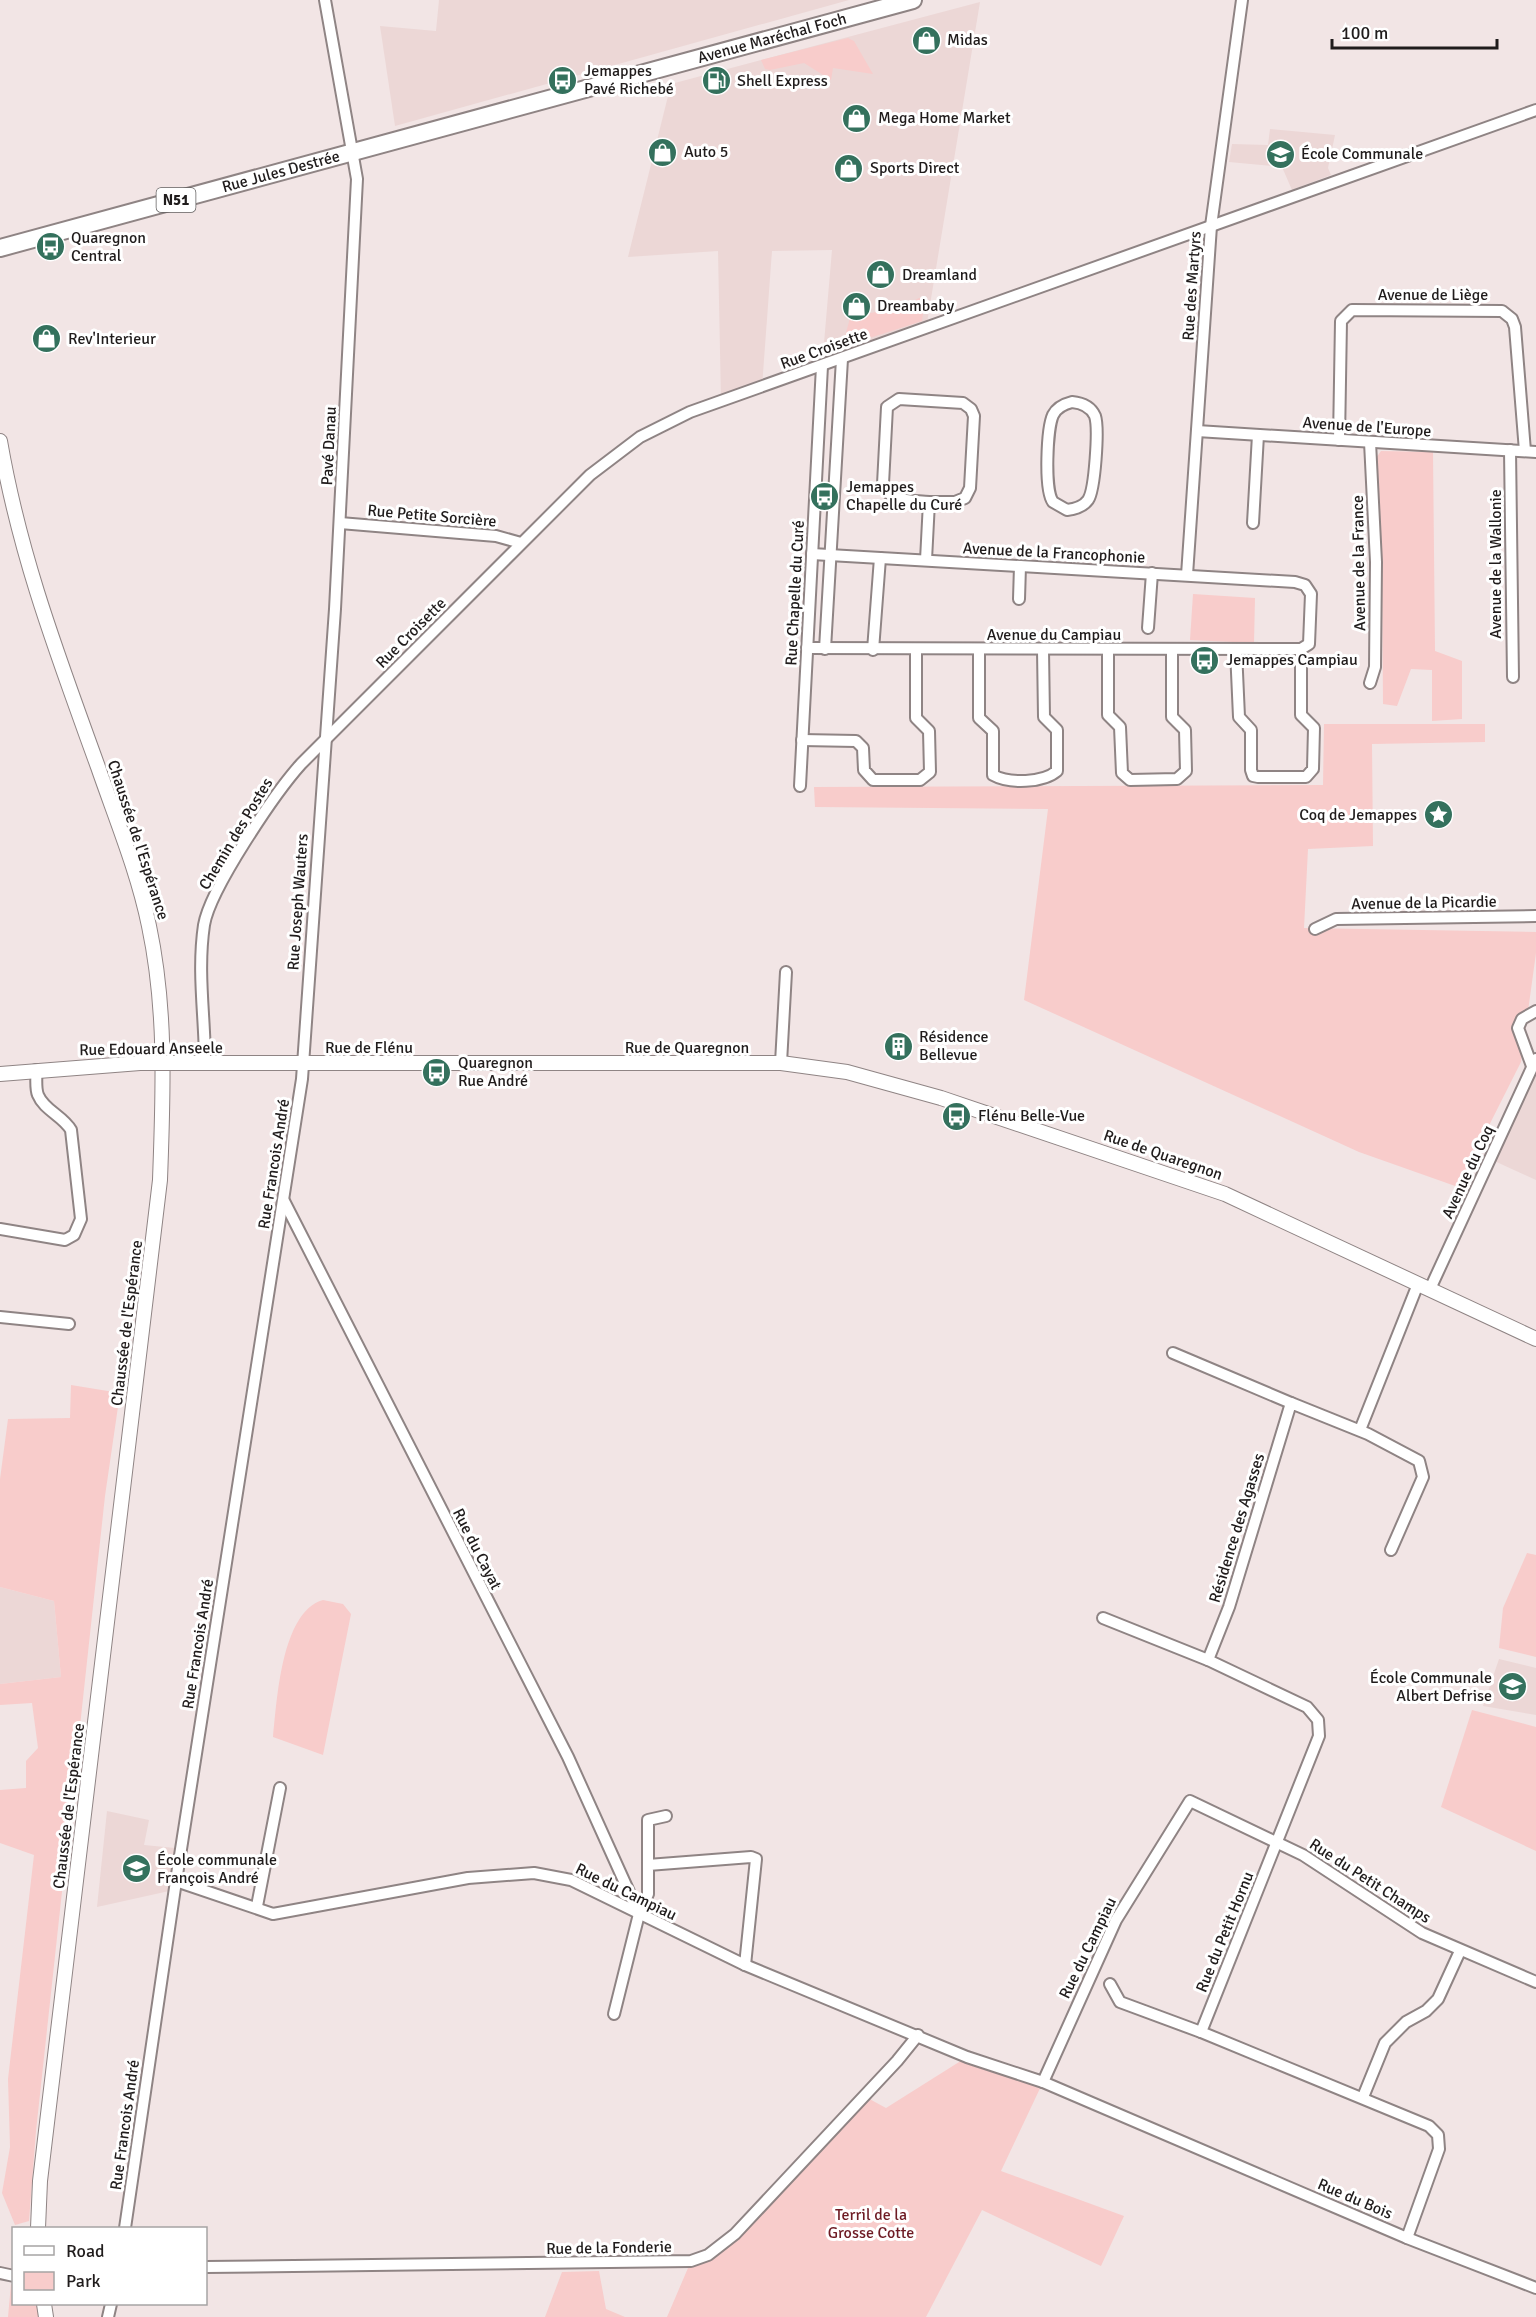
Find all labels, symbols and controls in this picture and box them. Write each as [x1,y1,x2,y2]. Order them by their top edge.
street label: Avenue Maréchal Foch [695,9,849,68]
scale bar [1332,12,1497,50]
text: 100 m [1341,22,1388,44]
shop icon: Midas [910,24,942,56]
place label: Midas [947,30,988,50]
place label: Jemappes Pavé Richebé [584,61,674,99]
bus stop icon: Jemappes Pavé Richebé [547,64,579,96]
fuel station icon: Shell Express [700,65,732,97]
place label: Shell Express [737,71,828,91]
shop icon: Mega Home Market [841,102,873,134]
place label: Mega Home Market [878,108,1011,128]
shop icon: Auto 5 [647,136,679,168]
school or university icon: École Communale [1264,138,1296,170]
place label: Auto 5 [684,142,728,162]
place label: École Communale [1301,144,1423,164]
street label: Rue Jules Destrée [220,146,342,197]
shop icon: Sports Direct [833,152,865,184]
place label: Sports Direct [870,158,960,178]
road number: N51 [156,188,195,212]
place label: Quaregnon Central [71,228,146,266]
bus stop icon: Quaregnon Central [34,231,66,263]
street label: Rue des Martyrs [1178,231,1206,341]
shop icon: Dreamland [865,259,897,291]
place label: Dreamland [902,265,977,285]
street label: Avenue de Liège [1378,285,1488,305]
shop icon: Dreambaby [840,290,872,322]
place label: Dreambaby [877,296,955,316]
shop icon: Rev'Interieur [31,323,63,355]
street label: Rue Croisette [778,324,870,374]
place label: Rev'Interieur [68,329,156,349]
street label: Pavé Danau [317,406,341,486]
street label: Avenue de l'Europe [1302,413,1432,441]
place label: Jemappes Chapelle du Curé [846,477,962,515]
bus stop icon: Jemappes Chapelle du Curé [809,480,841,512]
street label: Avenue de la Wallonie [1486,489,1506,639]
street label: Avenue de la France [1348,495,1370,631]
street label: Rue Petite Sorcière [367,500,497,532]
street label: Rue Chapelle du Curé [781,520,809,666]
street label: Avenue de la Francophonie [962,538,1146,568]
street label: Rue Croisette [372,594,450,672]
street label: Avenue du Campiau [987,625,1121,645]
bus stop icon: Jemappes Campiau [1189,644,1221,676]
place label: Jemappes Campiau [1226,650,1358,670]
street label: Chaussée de l'Espérance [103,758,173,922]
street label: Chemin des Postes [195,774,277,894]
place icon: Coq de Jemappes [1422,799,1454,831]
place label: Coq de Jemappes [1299,805,1417,825]
street label: Rue Joseph Wauters [283,833,313,971]
street label: Avenue de la Picardie [1351,892,1497,914]
place label: Résidence Bellevue [919,1027,988,1065]
building icon: Résidence Bellevue [882,1030,914,1062]
street label: Rue Edouard Anseele [79,1038,223,1060]
street label: Rue de Flénu [325,1038,413,1058]
street label: Rue de Quaregnon [625,1038,749,1058]
place label: Quaregnon Rue André [458,1053,533,1091]
bus stop icon: Quaregnon Rue André [421,1056,453,1088]
street label: Rue Francois André [254,1098,294,1230]
bus stop icon: Flénu Belle-Vue [941,1100,973,1132]
place label: Flénu Belle-Vue [978,1106,1085,1126]
street label: Avenue du Coq [1438,1122,1498,1222]
street label: Rue de Quaregnon [1101,1125,1225,1185]
street label: Chaussée de l'Espérance [107,1239,147,1407]
street label: Résidence des Agasses [1205,1451,1269,1605]
street label: Rue du Cayat [448,1505,506,1593]
street label: Rue Francois André [178,1578,218,1710]
place label: École Communale Albert Defrise [1370,1668,1492,1706]
school or university icon: École Communale Albert Defrise [1497,1671,1529,1703]
street label: Chaussée de l'Espérance [49,1722,89,1890]
street label: Rue du Petit Champs [1306,1834,1434,1928]
place label: École communale François André [157,1850,277,1888]
school or university icon: École communale François André [120,1853,152,1885]
street label: Rue du Campiau [572,1859,680,1925]
street label: Rue du Petit Hornu [1192,1869,1258,1995]
street label: Rue du Campiau [1055,1894,1121,2002]
street label: Rue Francois André [106,2059,144,2191]
street label: Rue du Bois [1314,2174,1396,2224]
park label: Terril de la Grosse Cotte [828,2205,914,2243]
legend [12,2227,207,2305]
street label: Rue de la Fonderie [546,2237,672,2259]
text: Road [66,2240,105,2262]
text: Park [66,2270,101,2292]

